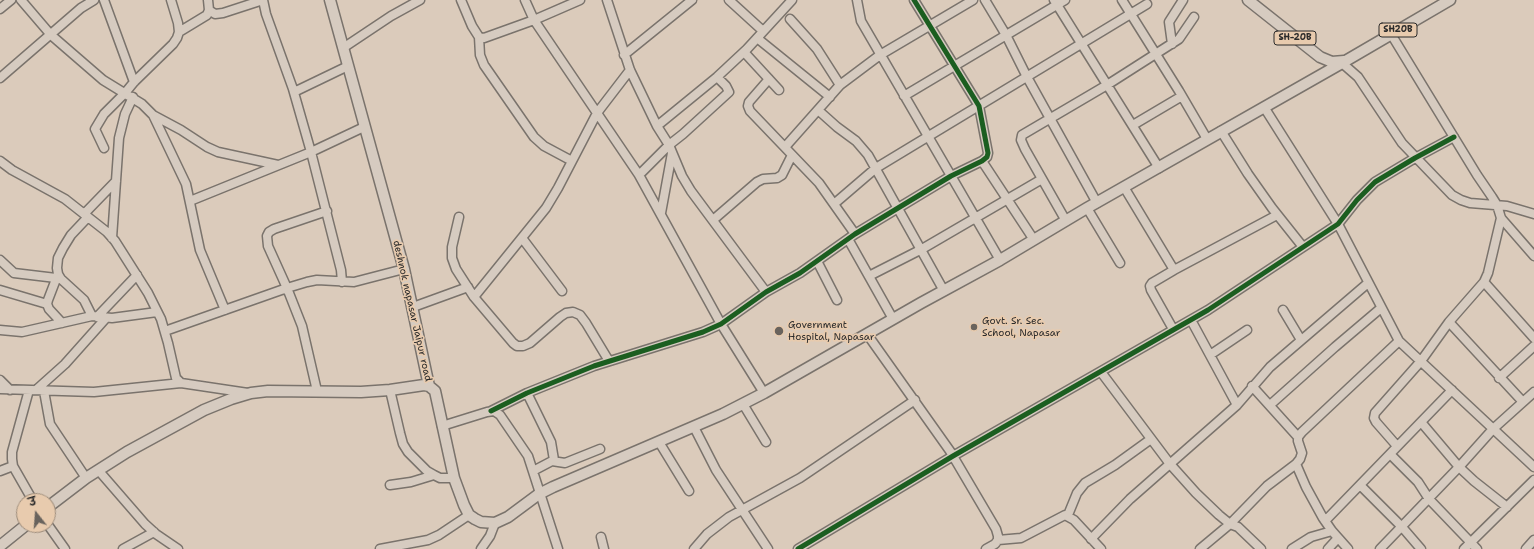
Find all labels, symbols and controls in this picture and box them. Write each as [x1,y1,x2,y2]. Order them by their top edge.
road number: SH20B [1379,23,1417,37]
road number: SH-20B [1274,31,1316,45]
street label: deshnok napasar Jaipur road [390,239,434,383]
place label: Govt. Sr. Sec. School, Napasar [982,315,1061,338]
place label: Government Hospital, Napasar [788,319,875,342]
marker: Govt. Sr. Sec. School, Napasar [969,322,979,332]
marker: Government Hospital, Napasar [773,325,785,337]
north arrow [16,493,56,533]
text: उ [27,494,38,510]

